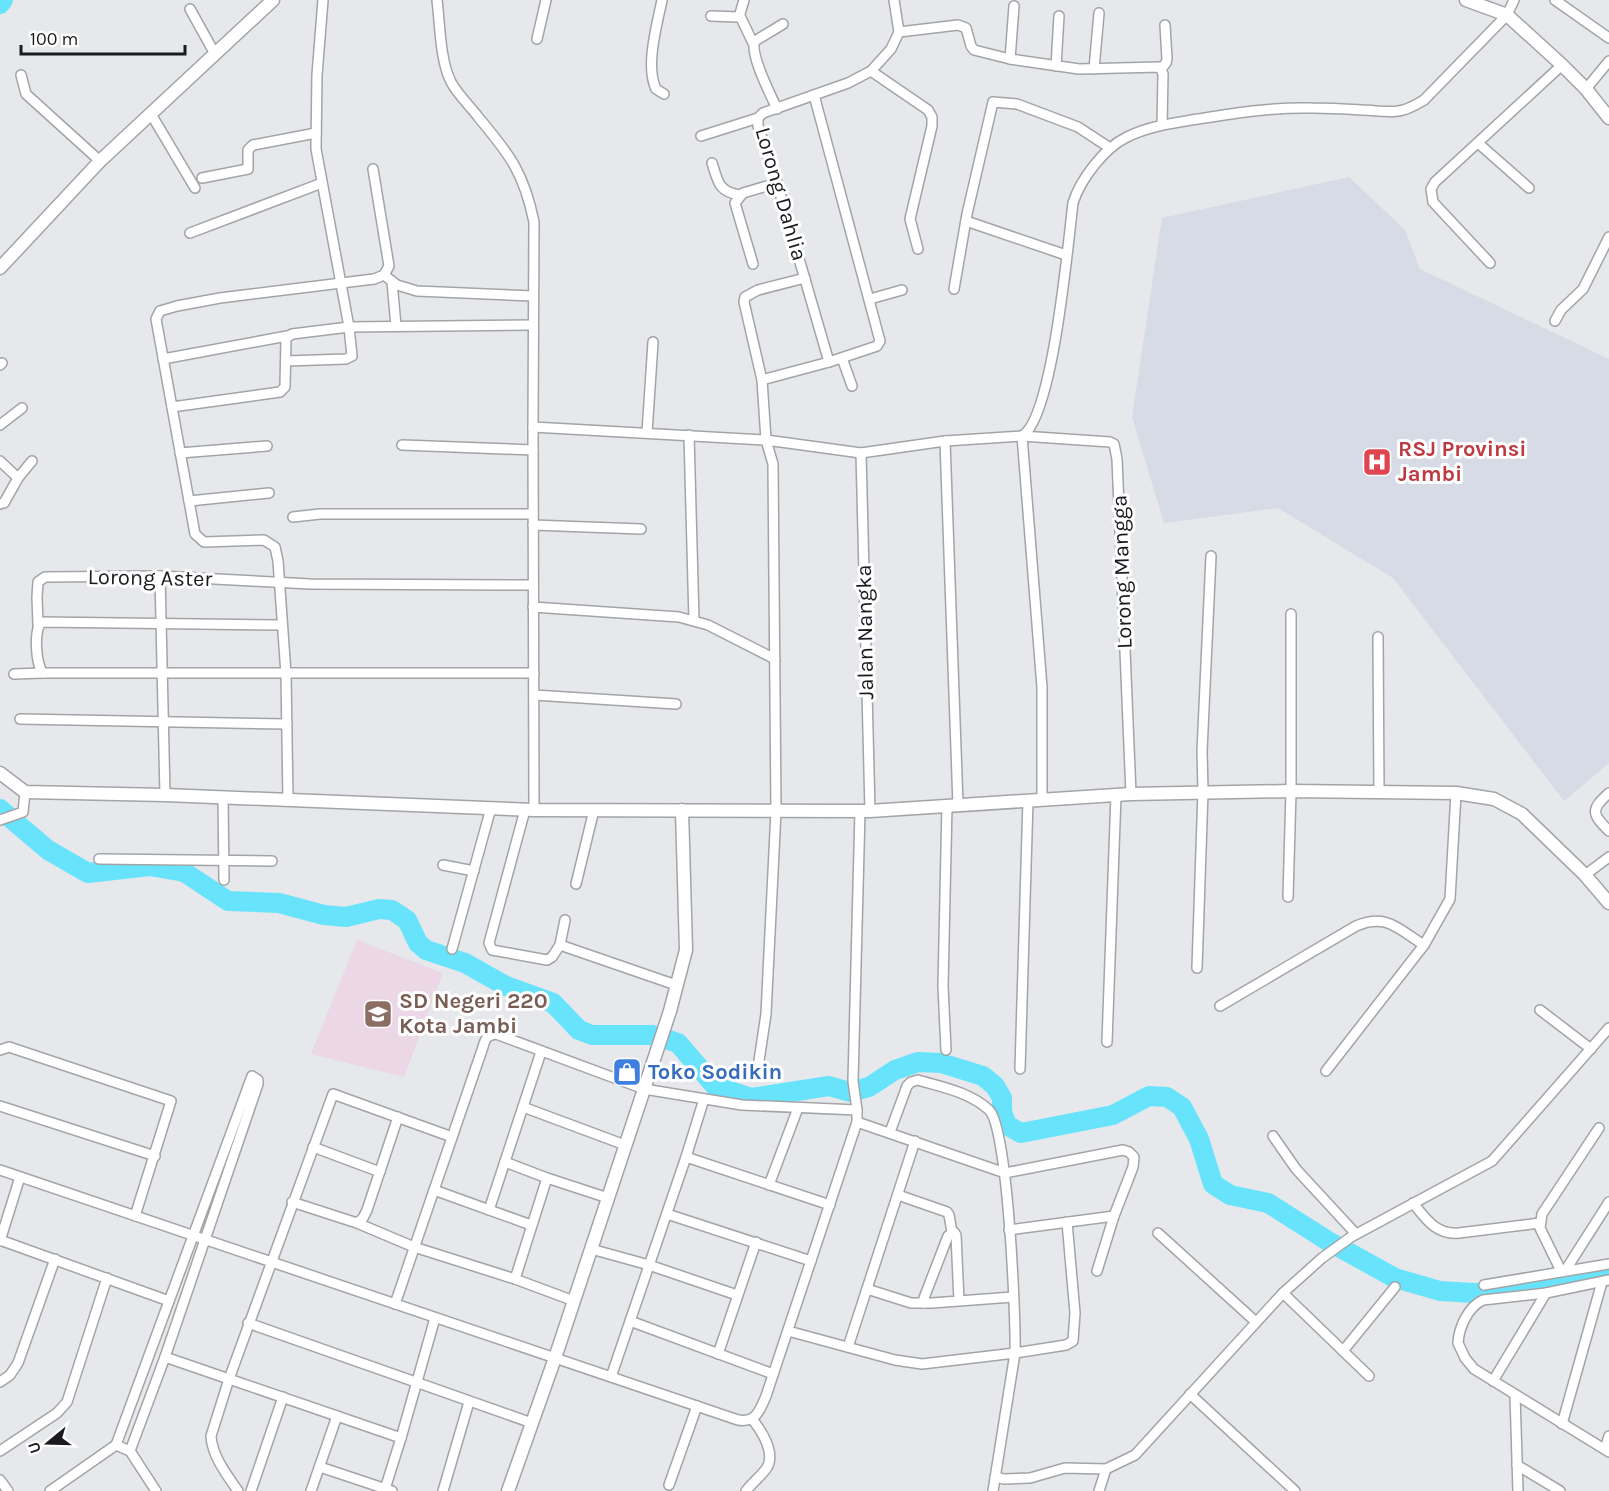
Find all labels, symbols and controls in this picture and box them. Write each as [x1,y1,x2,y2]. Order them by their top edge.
scale bar [21,18,184,56]
text: 100 m [30,28,78,50]
street label: Lorong Dahlia [749,124,813,264]
place label: RSJ Provinsi Jambi [1398,436,1527,487]
hospital icon: RSJ Provinsi Jambi [1361,446,1393,478]
street label: Lorong Mangga [1106,494,1138,650]
street label: Lorong Aster [87,564,213,592]
street label: Jalan Nangka [851,564,879,700]
place label: SD Negeri 220 Kota Jambi [399,988,548,1039]
school or university icon: SD Negeri 220 Kota Jambi [362,998,394,1030]
shop icon: Toko Sodikin [611,1056,643,1088]
place label: Toko Sodikin [648,1059,782,1085]
north arrow [18,1413,78,1473]
text: U [24,1439,45,1456]

